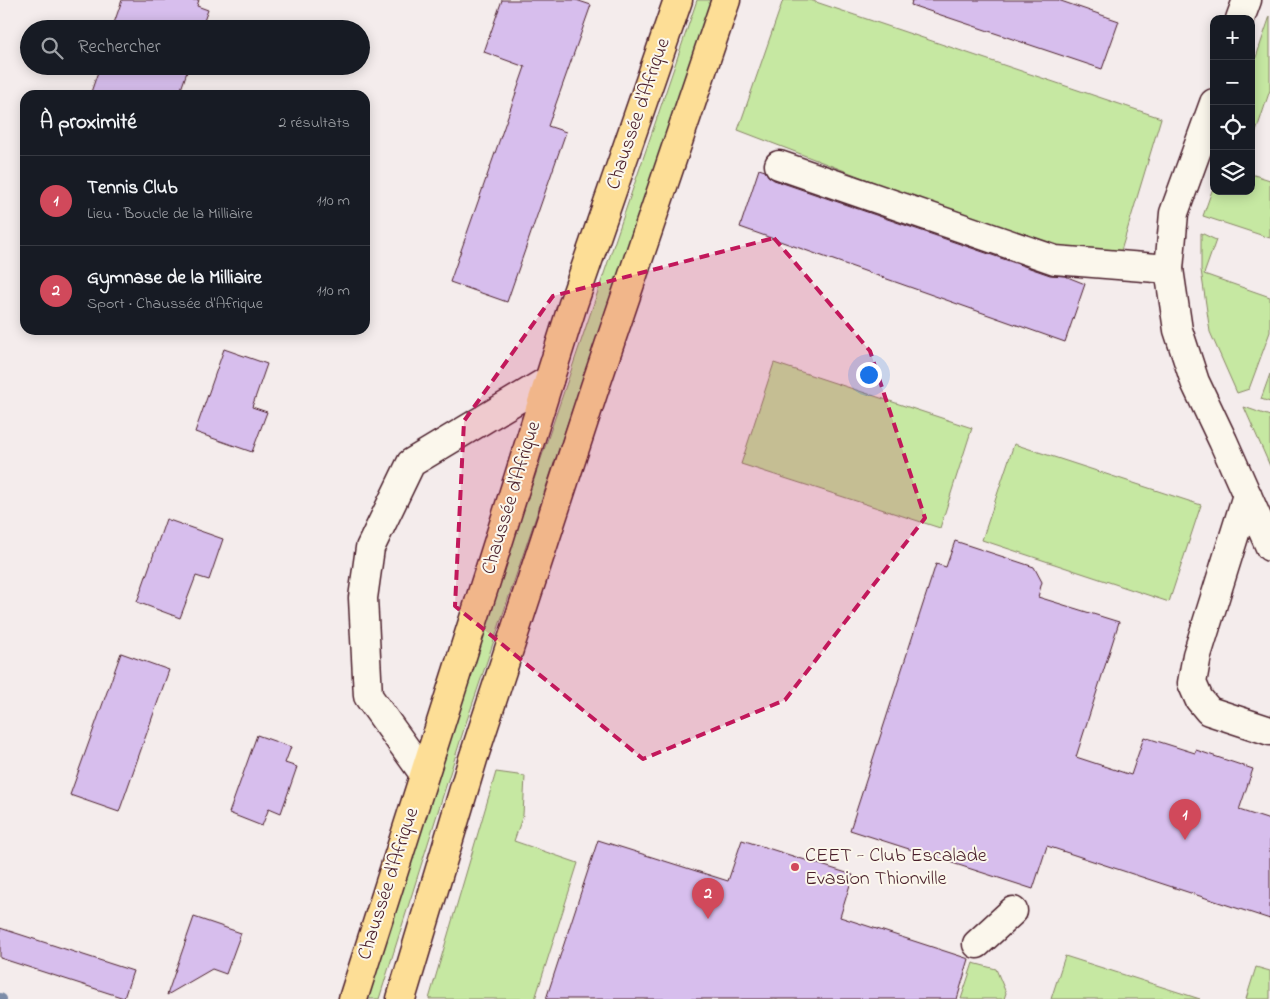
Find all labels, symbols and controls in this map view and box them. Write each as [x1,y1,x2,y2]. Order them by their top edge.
map controls [1210,15,1255,195]
button: + [1210,15,1255,60]
search box [20,20,370,75]
icon: search [38,34,66,62]
text: Rechercher [78,34,161,61]
street label: Chaussée d'Afrique [599,34,679,194]
button: − [1210,60,1255,105]
button: locate [1210,105,1255,150]
text: À proximité [40,108,137,138]
text: 2 résultats [278,111,350,135]
button: layers [1210,150,1255,195]
text: Tennis Club [87,175,177,202]
text: 1 [53,189,59,213]
text: 110 m [316,189,350,213]
text: Lieu · Boucle de la Milliaire [87,202,253,226]
text: Gymnase de la Milliaire [87,265,262,292]
text: 2 [52,279,60,303]
text: 110 m [316,279,350,303]
text: Sport · Chaussée d'Afrique [87,292,263,316]
your location [856,362,882,388]
street label: Chaussée d'Afrique [475,418,549,578]
pin: 1 [1169,799,1201,840]
street label: Chaussée d'Afrique [351,804,427,964]
place label: CEET - Club Escalade Evasion Thionville [805,842,987,894]
marker: CEET - Club Escalade Evasion Thionville [789,861,801,873]
pin: 2 [692,878,724,919]

